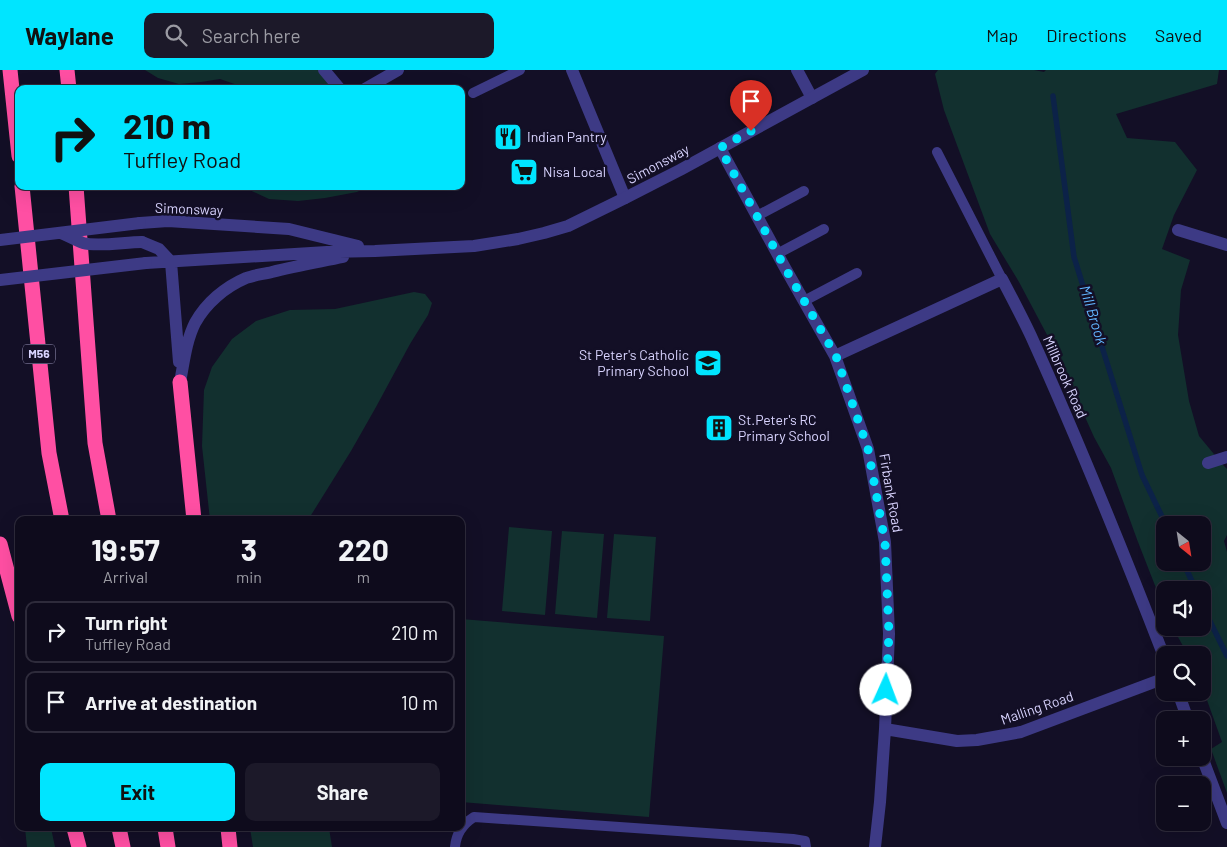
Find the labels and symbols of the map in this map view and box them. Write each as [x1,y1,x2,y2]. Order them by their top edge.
pin [730,80,772,131]
restaurant icon: Indian Pantry [493,122,523,152]
place label: Indian Pantry [527,128,607,145]
street label: Simonsway [624,140,692,187]
supermarket icon: Nisa Local [509,157,539,187]
place label: Nisa Local [543,163,606,180]
street label: Simonsway [155,199,224,218]
water label: Mill Brook [1076,283,1112,347]
street label: Millbrook Road [1040,333,1091,421]
road number: M56 [23,344,55,364]
place label: St Peter's Catholic Primary School [579,346,689,379]
school or university icon: St Peter's Catholic Primary School [693,348,723,378]
place label: St.Peter's RC Primary School [738,411,830,444]
building icon: St.Peter's RC Primary School [704,413,734,443]
street label: Firbank Road [876,452,907,534]
north arrow [1156,516,1211,571]
position arrow [859,663,911,715]
street label: Malling Road [998,687,1076,728]

